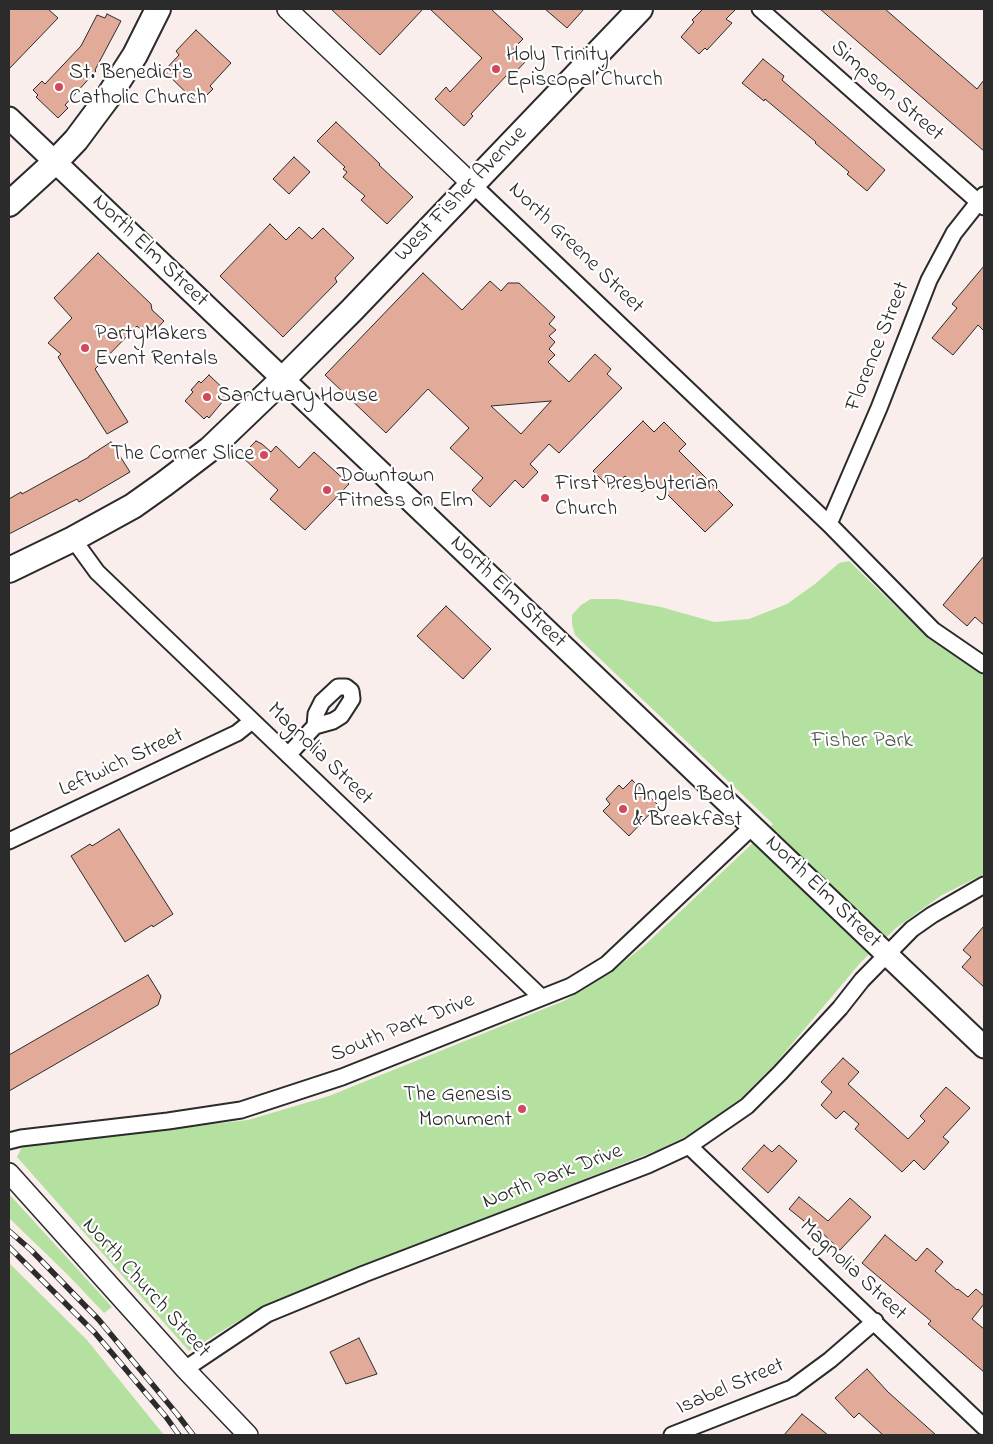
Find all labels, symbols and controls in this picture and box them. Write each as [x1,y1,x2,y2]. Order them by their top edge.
street label: Simpson Street [824,36,948,148]
place label: Holy Trinity Episcopal Church [506,43,663,94]
place label: St. Benedict's Catholic Church [69,61,207,112]
marker: Holy Trinity Episcopal Church [490,63,502,75]
marker: St. Benedict's Catholic Church [53,81,65,93]
street label: West Fisher Avenue [390,122,534,268]
street label: North Greene Street [502,178,648,320]
street label: North Elm Street [85,190,213,314]
street label: Florence Street [841,278,917,416]
place label: PartyMakers Event Rentals [95,322,218,374]
marker: PartyMakers Event Rentals [79,342,91,354]
place label: Sanctuary House [217,384,378,410]
marker: Sanctuary House [201,391,213,403]
place label: The Corner Slice [111,442,254,468]
marker: The Corner Slice [258,449,270,461]
place label: Downtown Fitness on Elm [337,464,473,516]
place label: First Presbyterian Church [555,472,718,524]
marker: Downtown Fitness on Elm [321,484,333,496]
marker: First Presbyterian Church [539,492,551,504]
street label: North Elm Street [443,531,571,655]
street label: Magnolia Street [260,698,378,812]
street label: Leftwich Street [56,724,188,804]
park label: Fisher Park [811,729,913,755]
place label: Angels Bed & Breakfast [633,783,742,834]
marker: Angels Bed & Breakfast [617,803,629,815]
street label: North Elm Street [758,831,886,955]
street label: South Park Drive [327,988,479,1070]
place label: The Genesis Monument [403,1083,512,1134]
marker: The Genesis Monument [516,1103,528,1115]
street label: North Park Drive [479,1139,627,1217]
street label: North Church Street [75,1213,215,1365]
street label: Magnolia Street [793,1215,911,1327]
street label: Isabel Street [673,1354,789,1422]

